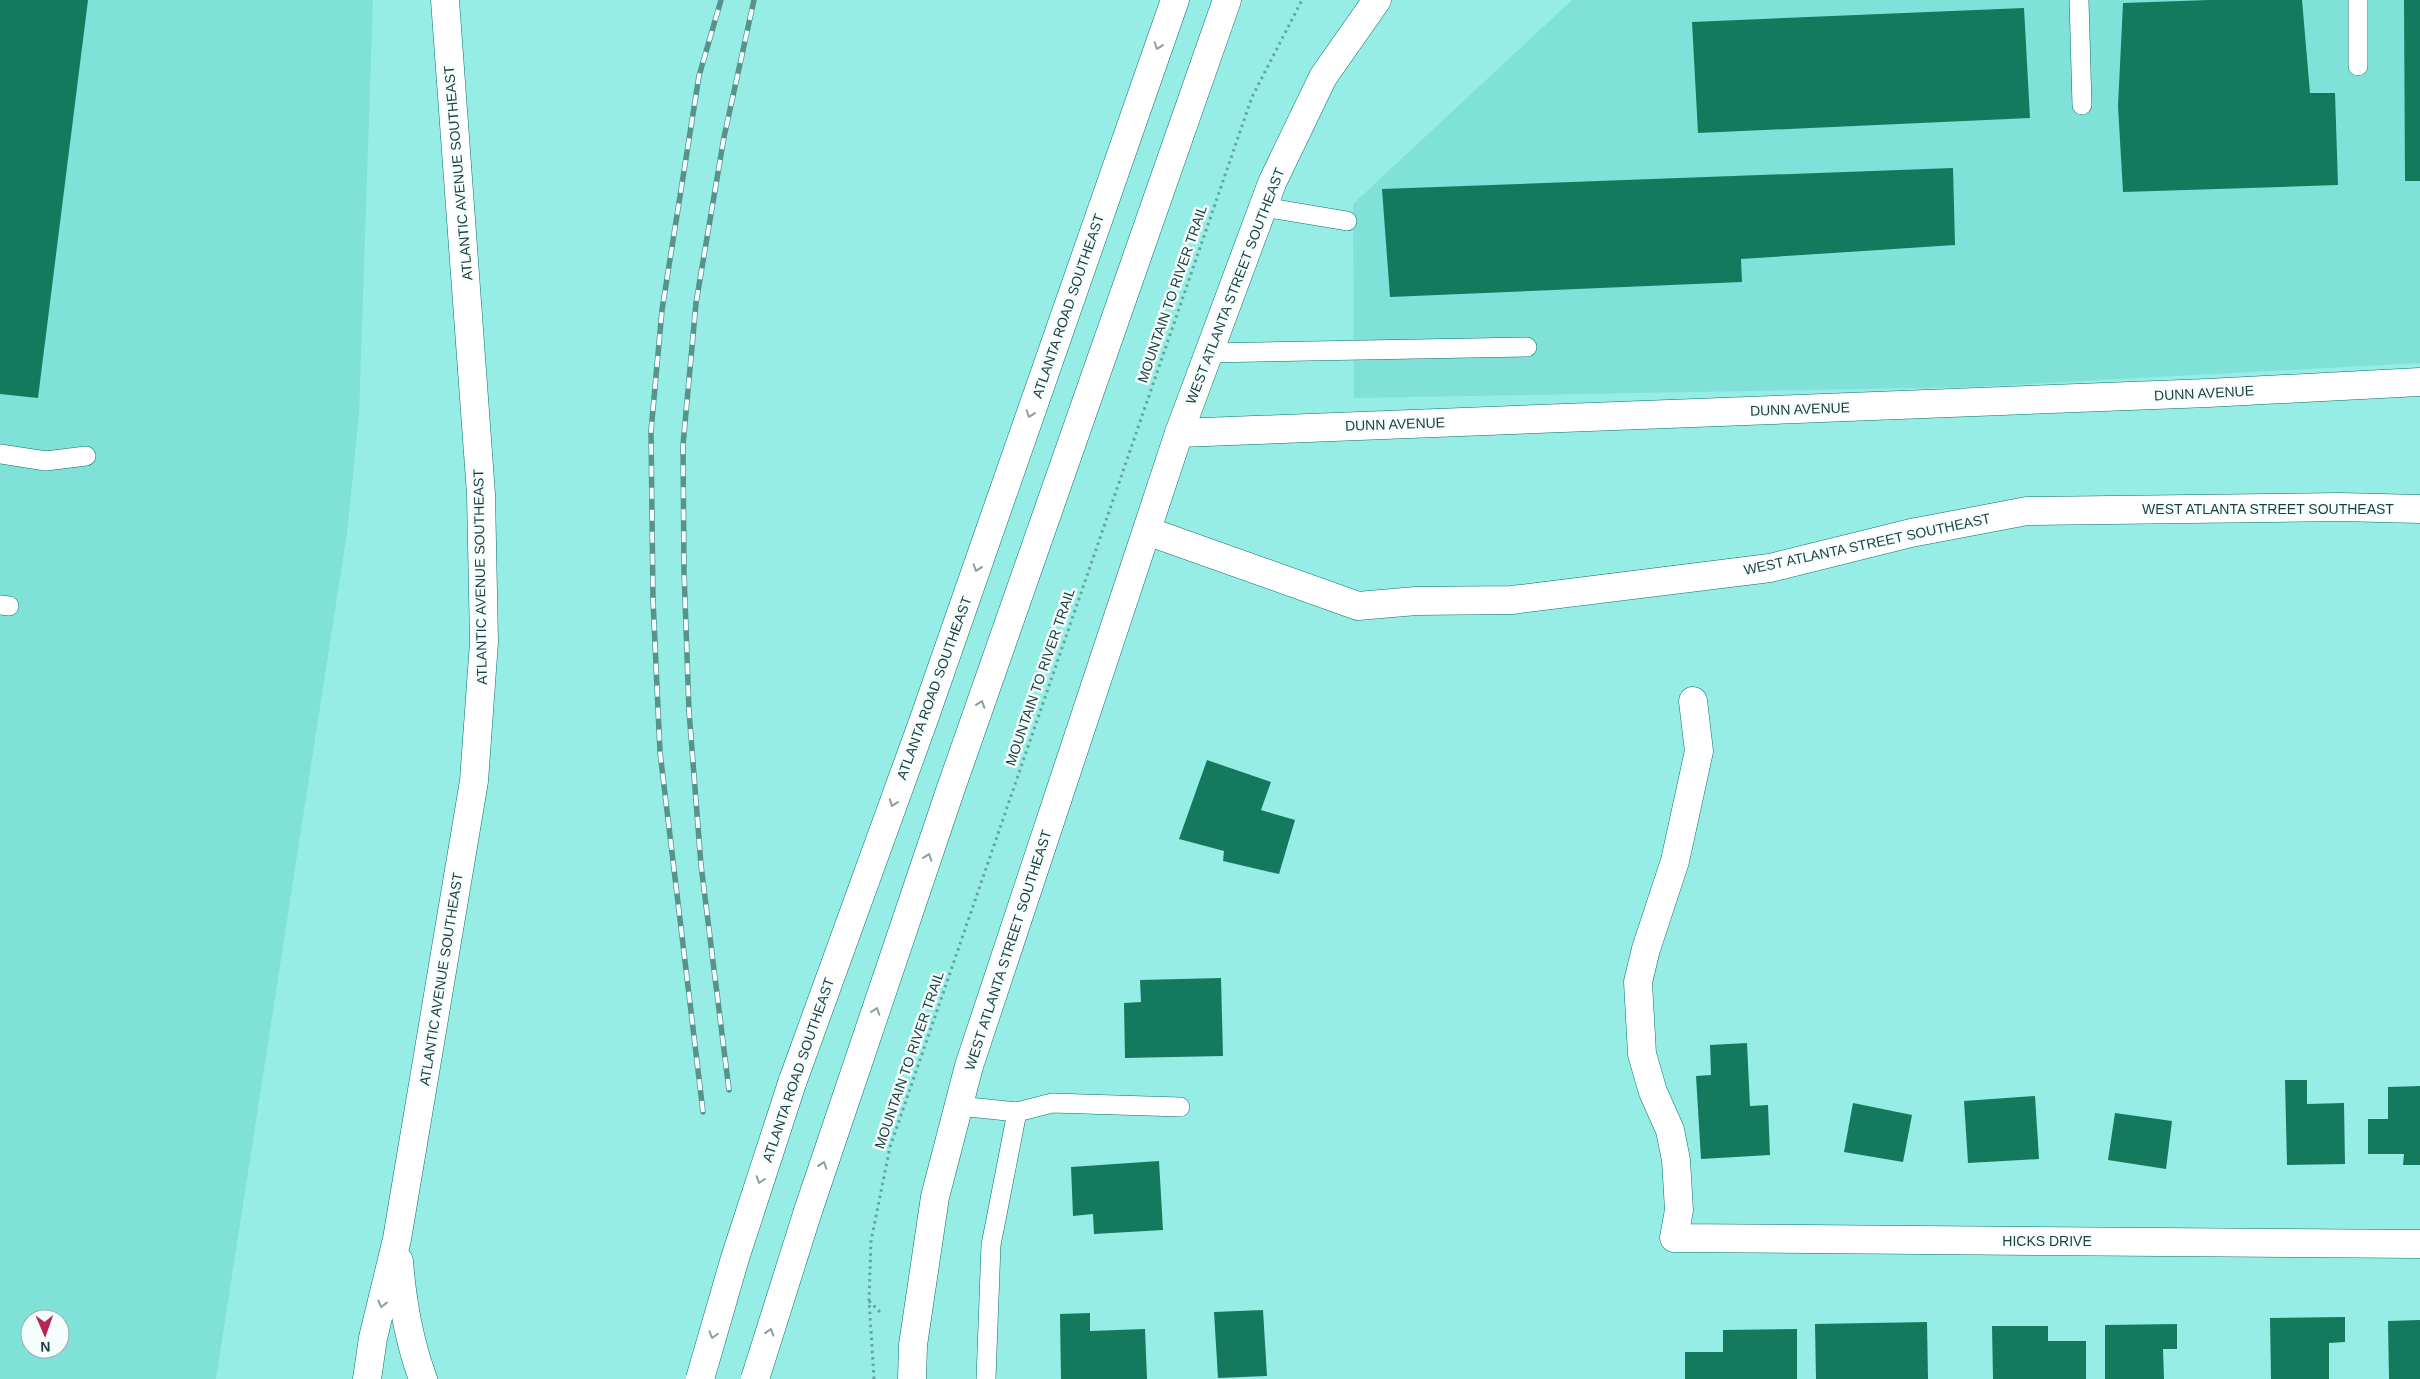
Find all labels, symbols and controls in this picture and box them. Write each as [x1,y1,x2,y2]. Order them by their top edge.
one-way arrow [1154,41,1164,50]
street label: ATLANTIC AVENUE SOUTHEAST [441,64,475,281]
street label: WEST ATLANTA STREET SOUTHEAST [1182,165,1288,406]
street label: MOUNTAIN TO RIVER TRAIL [1134,203,1210,385]
street label: ATLANTA ROAD SOUTHEAST [1029,211,1107,400]
street label: DUNN AVENUE [2154,382,2254,404]
street label: DUNN AVENUE [1750,399,1850,419]
one-way arrow [1026,410,1036,418]
street label: DUNN AVENUE [1345,414,1445,434]
street label: ATLANTIC AVENUE SOUTHEAST [470,469,490,685]
street label: WEST ATLANTA STREET SOUTHEAST [2142,501,2394,517]
street label: WEST ATLANTA STREET SOUTHEAST [1742,510,1992,578]
one-way arrow [973,563,983,572]
street label: MOUNTAIN TO RIVER TRAIL [1002,586,1078,768]
street label: ATLANTA ROAD SOUTHEAST [893,594,975,782]
one-way arrow [975,700,985,709]
one-way arrow [889,799,899,807]
street label: WEST ATLANTA STREET SOUTHEAST [961,827,1055,1072]
one-way arrow [922,854,932,862]
street label: ATLANTIC AVENUE SOUTHEAST [416,871,466,1087]
street label: MOUNTAIN TO RIVER TRAIL [871,969,947,1151]
street label: ATLANTA ROAD SOUTHEAST [759,975,837,1164]
one-way arrow [870,1008,880,1016]
one-way arrow [818,1161,828,1170]
one-way arrow [756,1175,766,1183]
street label: HICKS DRIVE [2002,1233,2092,1249]
one-way arrow [377,1299,388,1308]
north arrow [20,1309,70,1359]
one-way arrow [764,1329,774,1337]
one-way arrow [708,1330,718,1339]
text: N [40,1339,51,1355]

